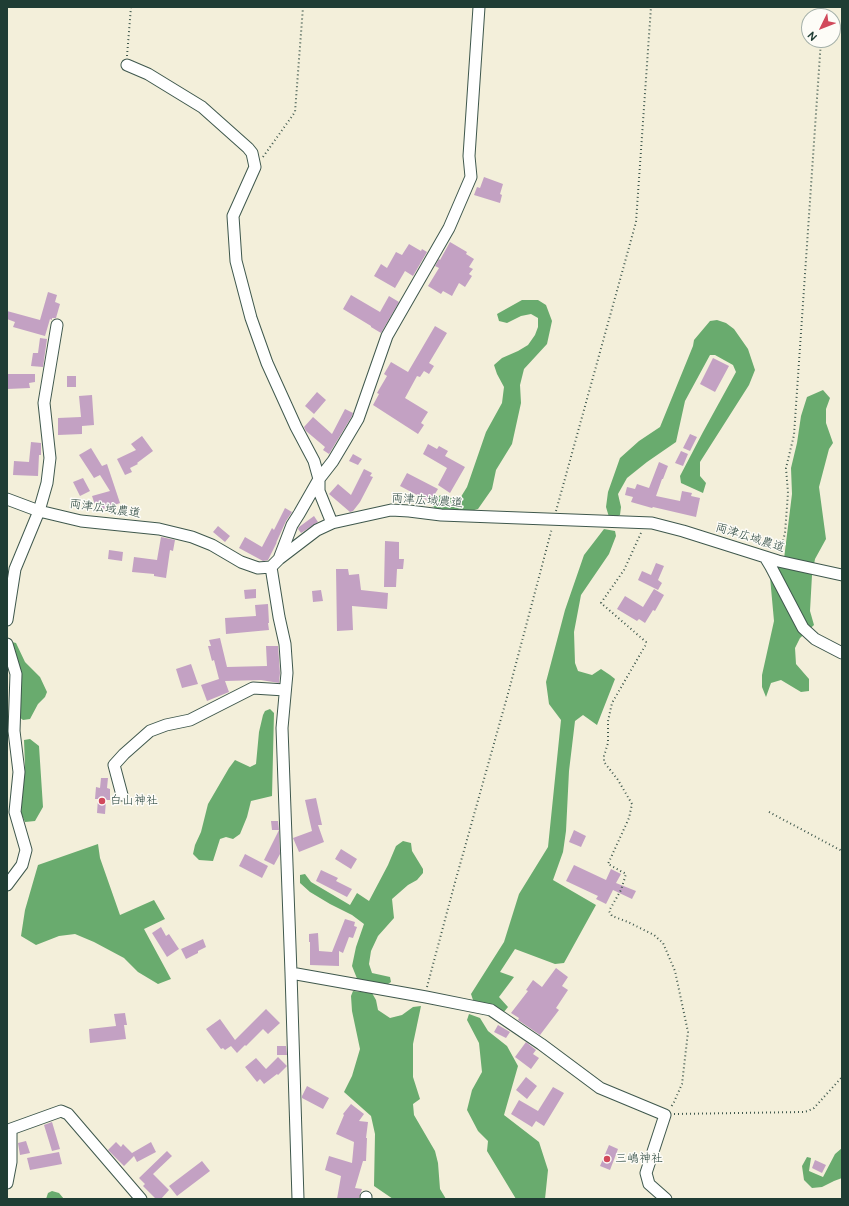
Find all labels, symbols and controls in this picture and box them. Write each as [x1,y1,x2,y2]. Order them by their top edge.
north arrow [801,8,841,48]
text: N [805,28,820,43]
street label: 両津広域農道 [391,491,463,511]
street label: 両津広域農道 [68,497,142,521]
street label: 両津広域農道 [713,521,787,555]
place label: 白山神社 [110,794,158,808]
marker: 白山神社 [97,796,107,806]
place label: 三嶋神社 [615,1152,663,1166]
marker: 三嶋神社 [602,1154,612,1164]

